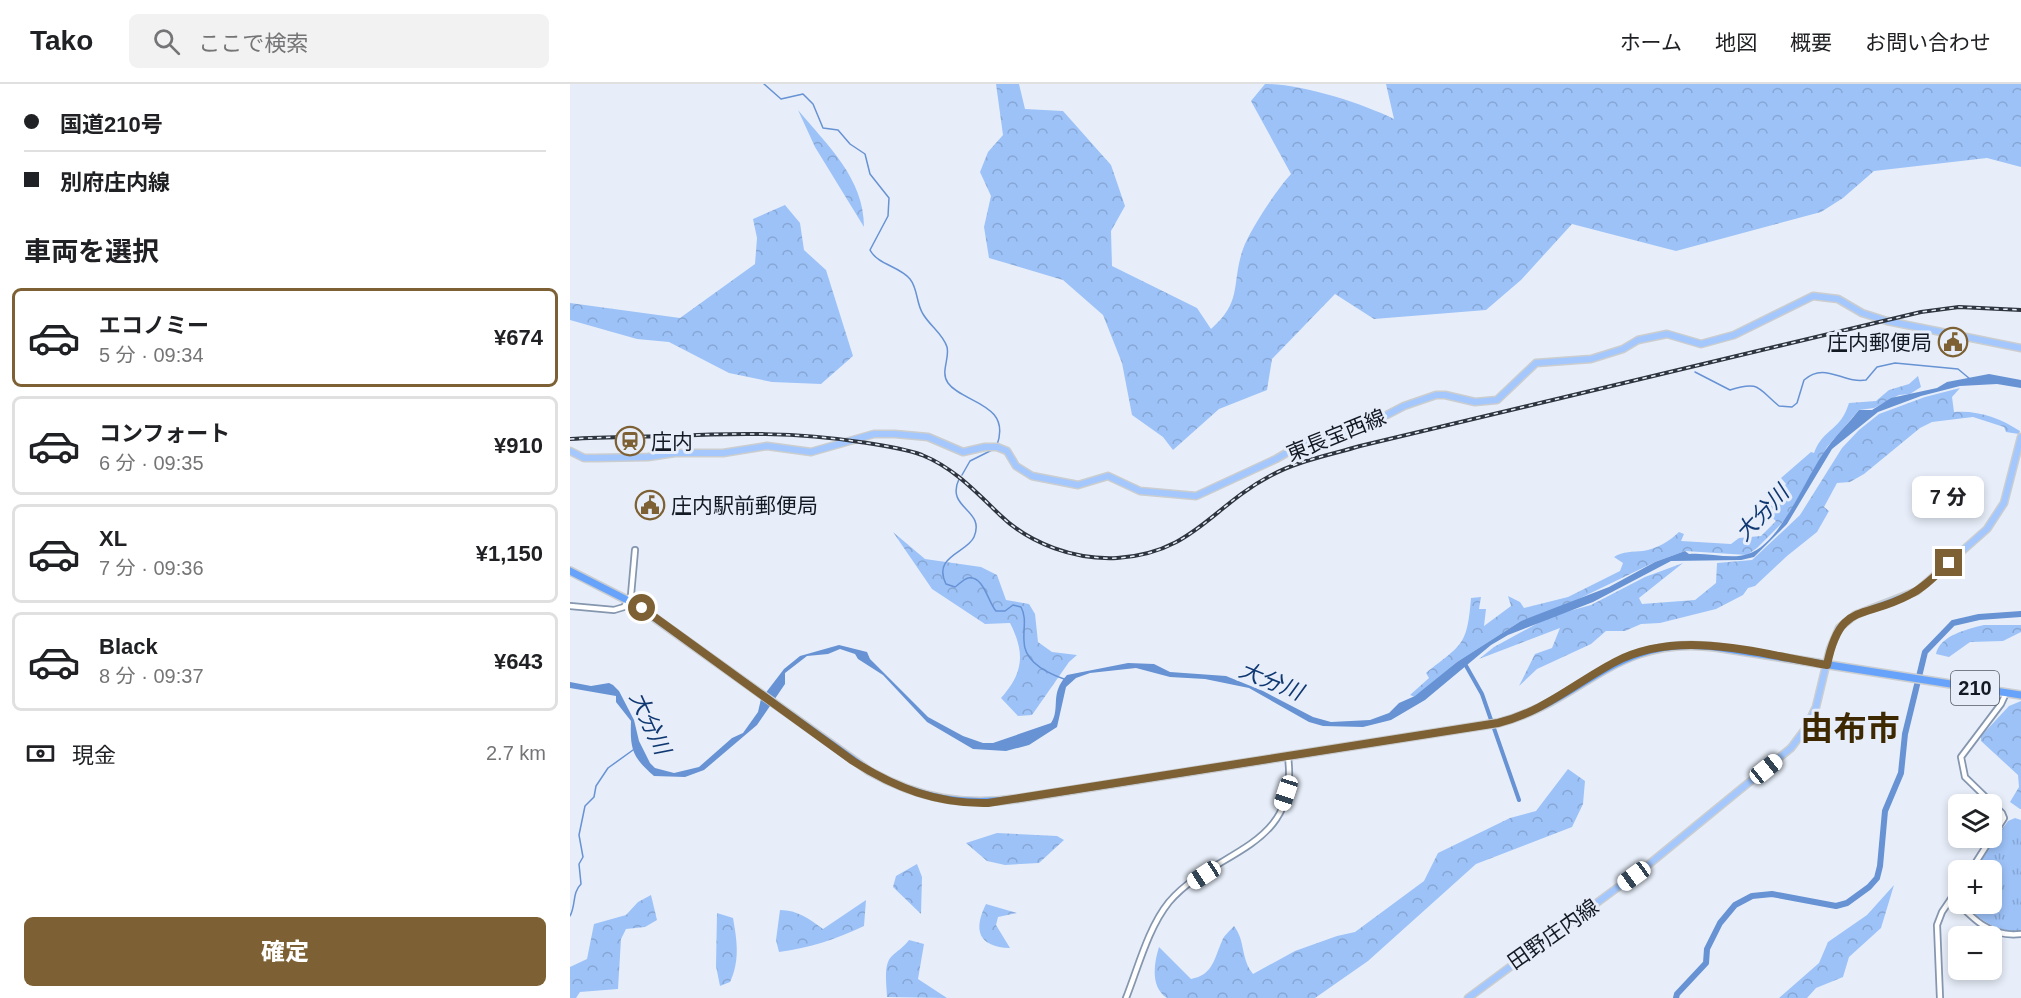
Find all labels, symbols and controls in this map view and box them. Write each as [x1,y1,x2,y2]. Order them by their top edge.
search box [129,14,549,68]
text: Tako [30,25,93,56]
icon: search [150,25,183,58]
text: ここで検索 [198,31,308,56]
text: ホーム [1620,31,1682,54]
text: 地図 [1715,31,1757,54]
text: 概要 [1790,31,1832,54]
text: お問い合わせ [1865,31,1991,54]
text: 国道210号 [60,112,163,137]
text: 別府庄内線 [60,170,170,195]
text: 車両を選択 [24,237,159,267]
icon: car [27,311,81,365]
text: エコノミー [99,313,209,338]
text: ¥674 [494,325,543,350]
public building icon: 庄内郵便局 [1937,326,1969,358]
place label: 庄内郵便局 [1827,331,1932,354]
text: 5 分 · 09:34 [99,344,204,366]
street label: 東長宝西線 [1283,405,1389,465]
icon: car [27,419,81,473]
text: コンフォート [99,421,230,446]
station icon: 庄内 [614,425,646,457]
place label: 庄内 [651,430,693,453]
text: ¥910 [494,433,543,458]
text: 6 分 · 09:35 [99,452,204,474]
callout: 7 分 [1913,476,1985,518]
water label: 大分川 [1730,479,1795,546]
text: 7 分 [1930,486,1966,508]
public building icon: 庄内駅前郵便局 [634,489,666,521]
place label: 庄内駅前郵便局 [671,494,818,517]
text: XL [99,526,127,551]
icon: car [27,527,81,581]
text: ¥1,150 [476,541,543,566]
route end [1935,549,1962,576]
text: 7 分 · 09:36 [99,557,204,579]
route start [628,594,655,621]
text: Black [99,634,158,659]
icon: car [27,635,81,689]
text: ¥643 [494,649,543,674]
water label: 大分川 [1236,657,1308,706]
text: 8 分 · 09:37 [99,665,204,687]
road number: 210 [1951,671,1999,705]
water label: 大分川 [625,688,676,760]
district label: 由布市 [1801,710,1900,747]
icon: cash [24,737,57,770]
text: 2.7 km [486,742,546,764]
text: 現金 [72,743,116,768]
car [1746,751,1786,787]
car [1272,773,1300,813]
map controls [1948,794,2002,980]
button: layers [1948,794,2002,848]
car [1184,858,1224,892]
car [1614,858,1654,894]
button: + [1948,860,2002,914]
street label: 田野庄内線 [1503,894,1603,974]
button: 確定 [24,917,546,986]
button: − [1948,926,2002,980]

